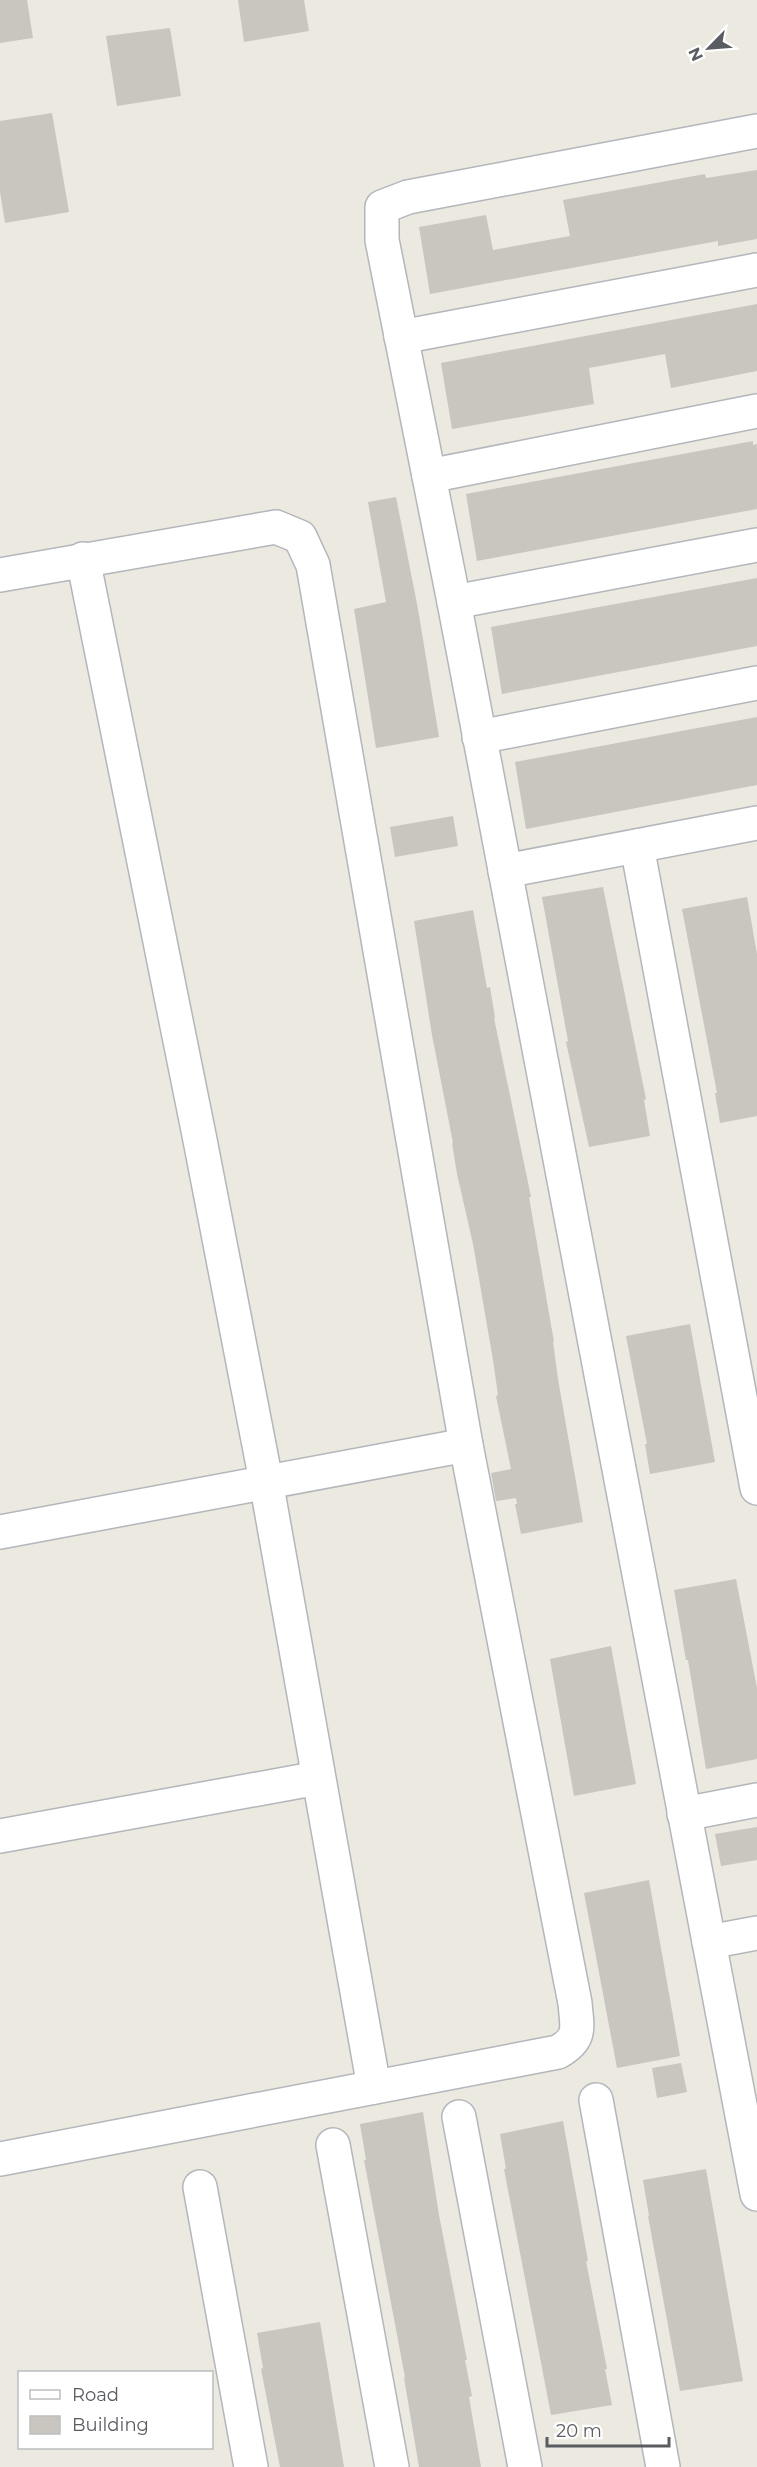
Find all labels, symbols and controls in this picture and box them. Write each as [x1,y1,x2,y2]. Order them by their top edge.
north arrow [679,18,739,78]
text: N [685,44,707,64]
legend [18,2371,213,2449]
text: Road [72,2384,119,2406]
scale bar [547,2410,668,2448]
text: Building [72,2414,149,2436]
text: 20 m [556,2420,602,2442]

